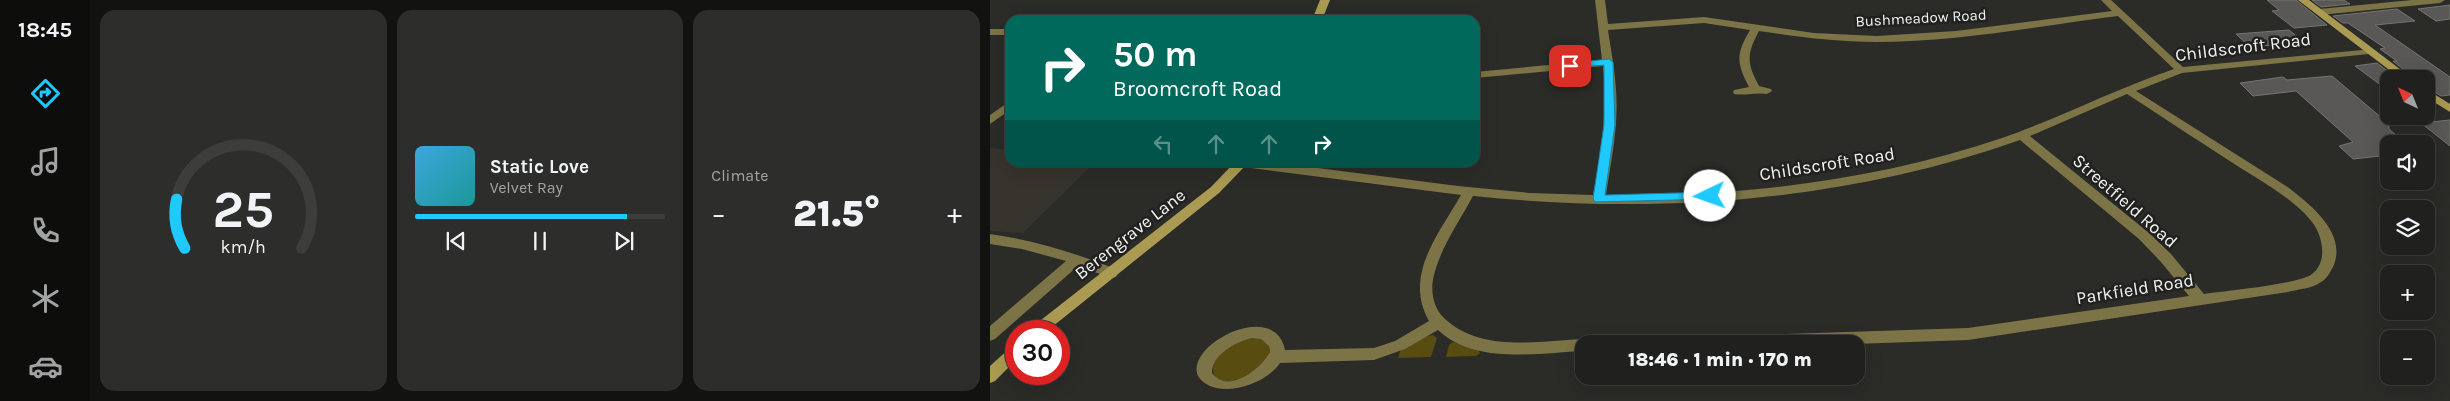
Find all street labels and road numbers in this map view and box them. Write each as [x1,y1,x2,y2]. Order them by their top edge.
street label: Bushmeadow Road [1855,6,1987,30]
street label: Childscroft Road [2174,28,2312,66]
street label: Childscroft Road [1758,142,1896,186]
street label: Streetfield Road [2068,150,2182,252]
street label: Berengrave Lane [1070,184,1190,284]
street label: Parkfield Road [2075,269,2195,309]

